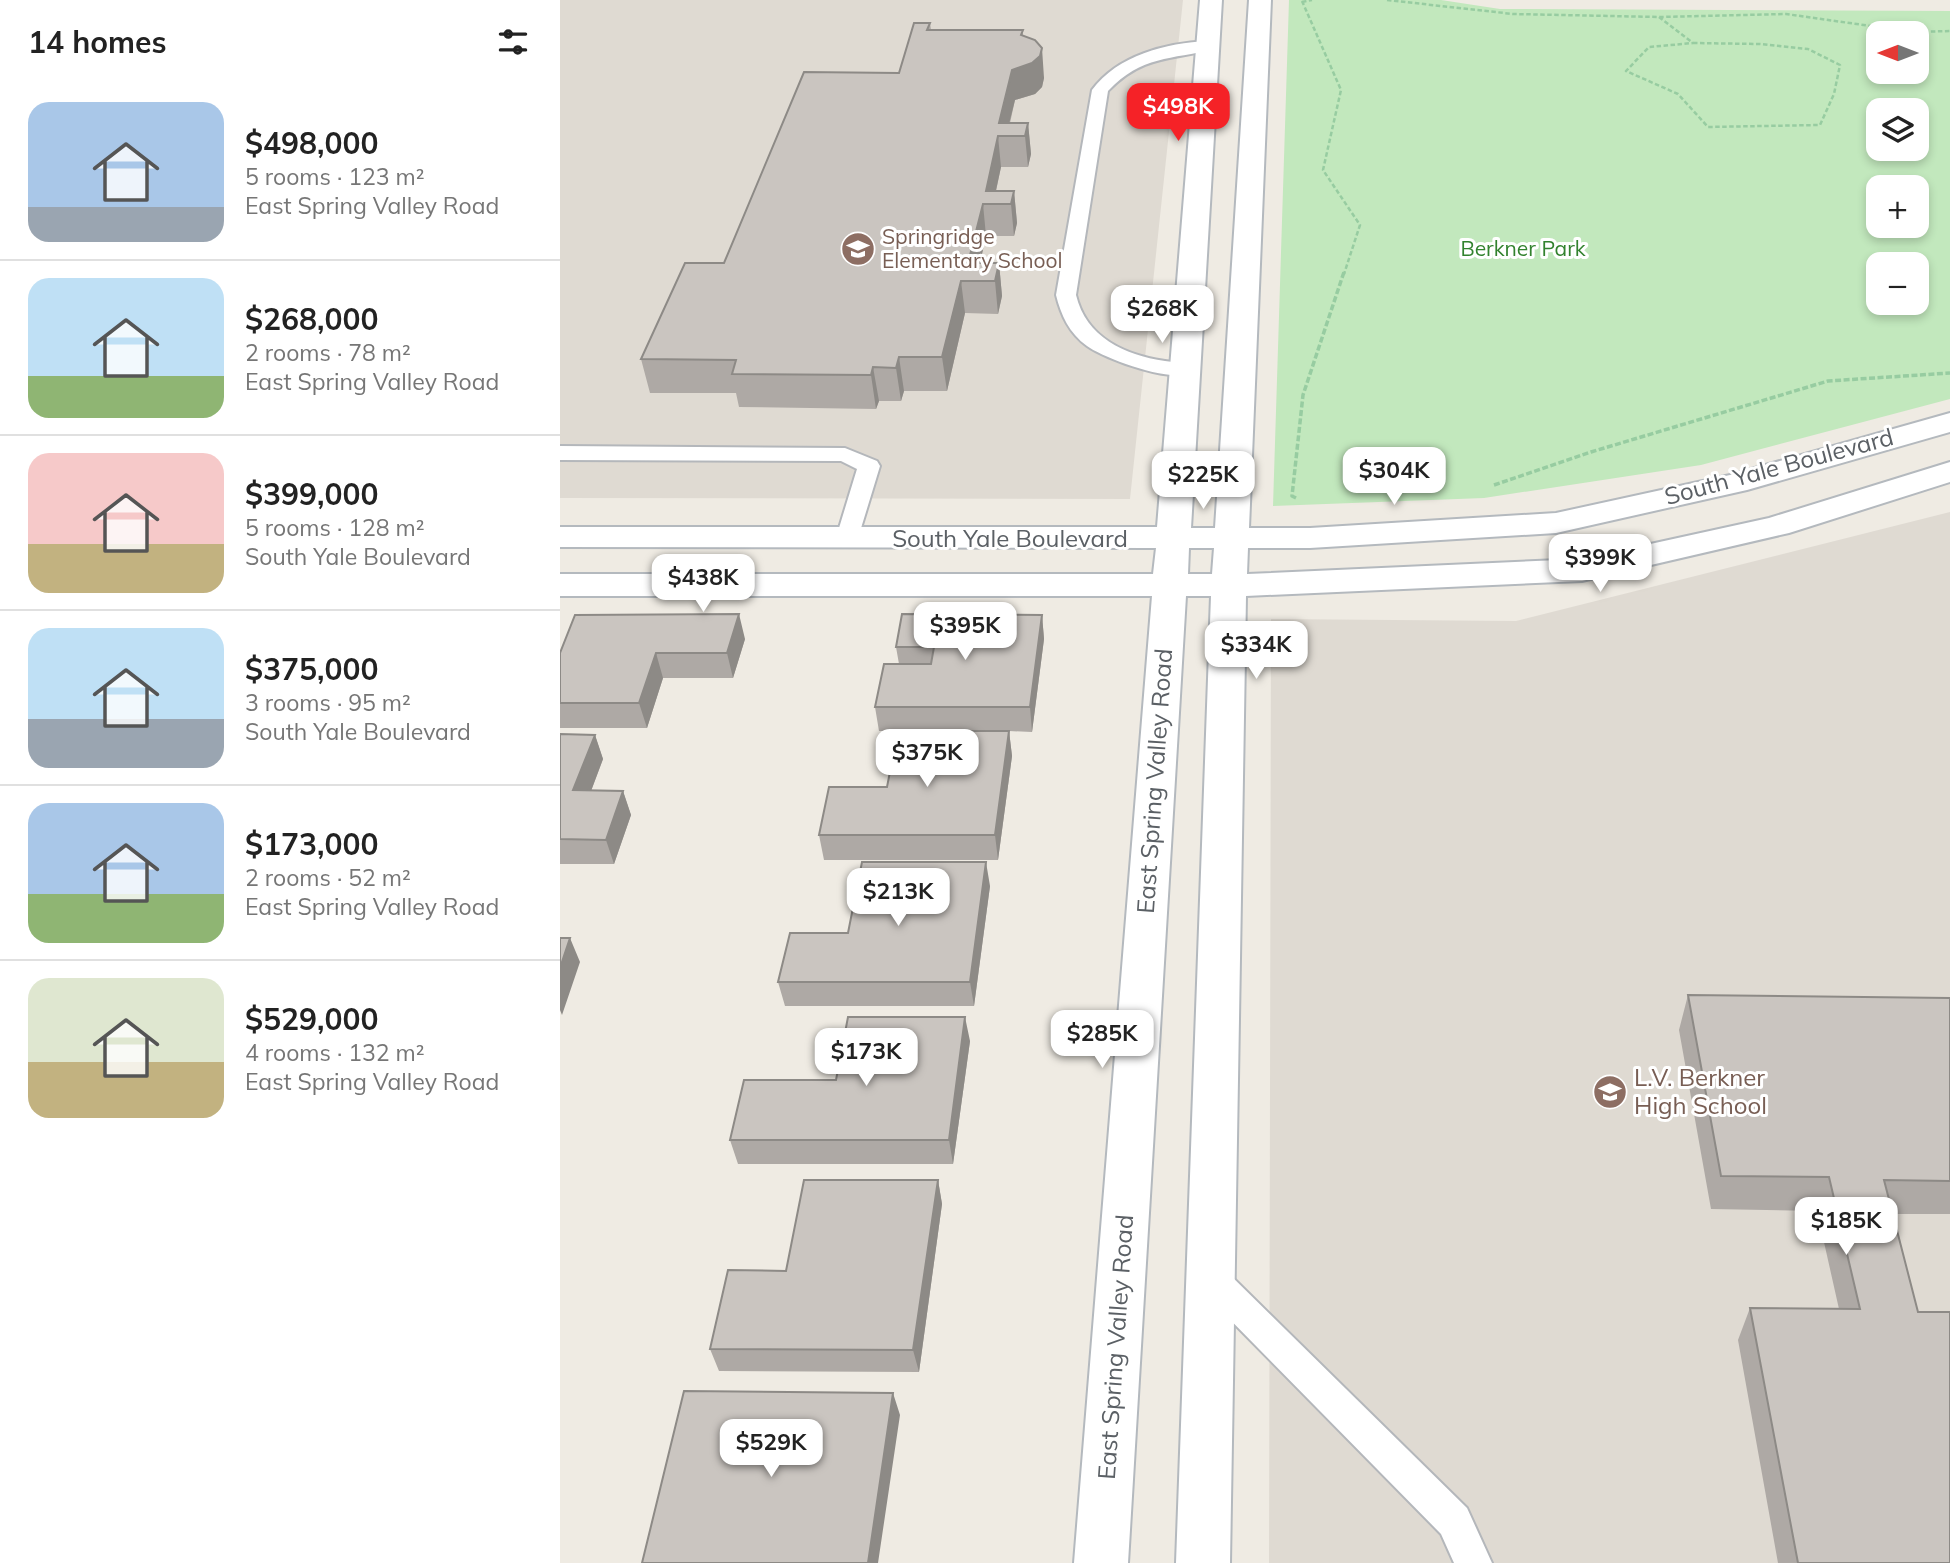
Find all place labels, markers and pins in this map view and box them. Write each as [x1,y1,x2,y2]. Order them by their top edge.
pin: $498K [1129,83,1227,143]
place label: Springridge Elementary School [882,223,1063,273]
school or university icon: Springridge Elementary School [839,230,877,268]
pin: $268K [1113,286,1211,345]
pin: $304K [1345,448,1443,507]
pin: $225K [1154,452,1252,511]
pin: $399K [1551,534,1649,594]
pin: $438K [654,554,752,614]
pin: $395K [916,602,1014,662]
pin: $334K [1207,622,1305,681]
pin: $375K [878,730,976,789]
pin: $213K [849,869,947,928]
pin: $285K [1053,1010,1151,1070]
pin: $173K [817,1028,915,1088]
place label: L.V. Berkner High School [1634,1062,1767,1120]
school or university icon: L.V. Berkner High School [1591,1073,1629,1111]
pin: $185K [1797,1198,1895,1257]
pin: $529K [722,1420,820,1479]

